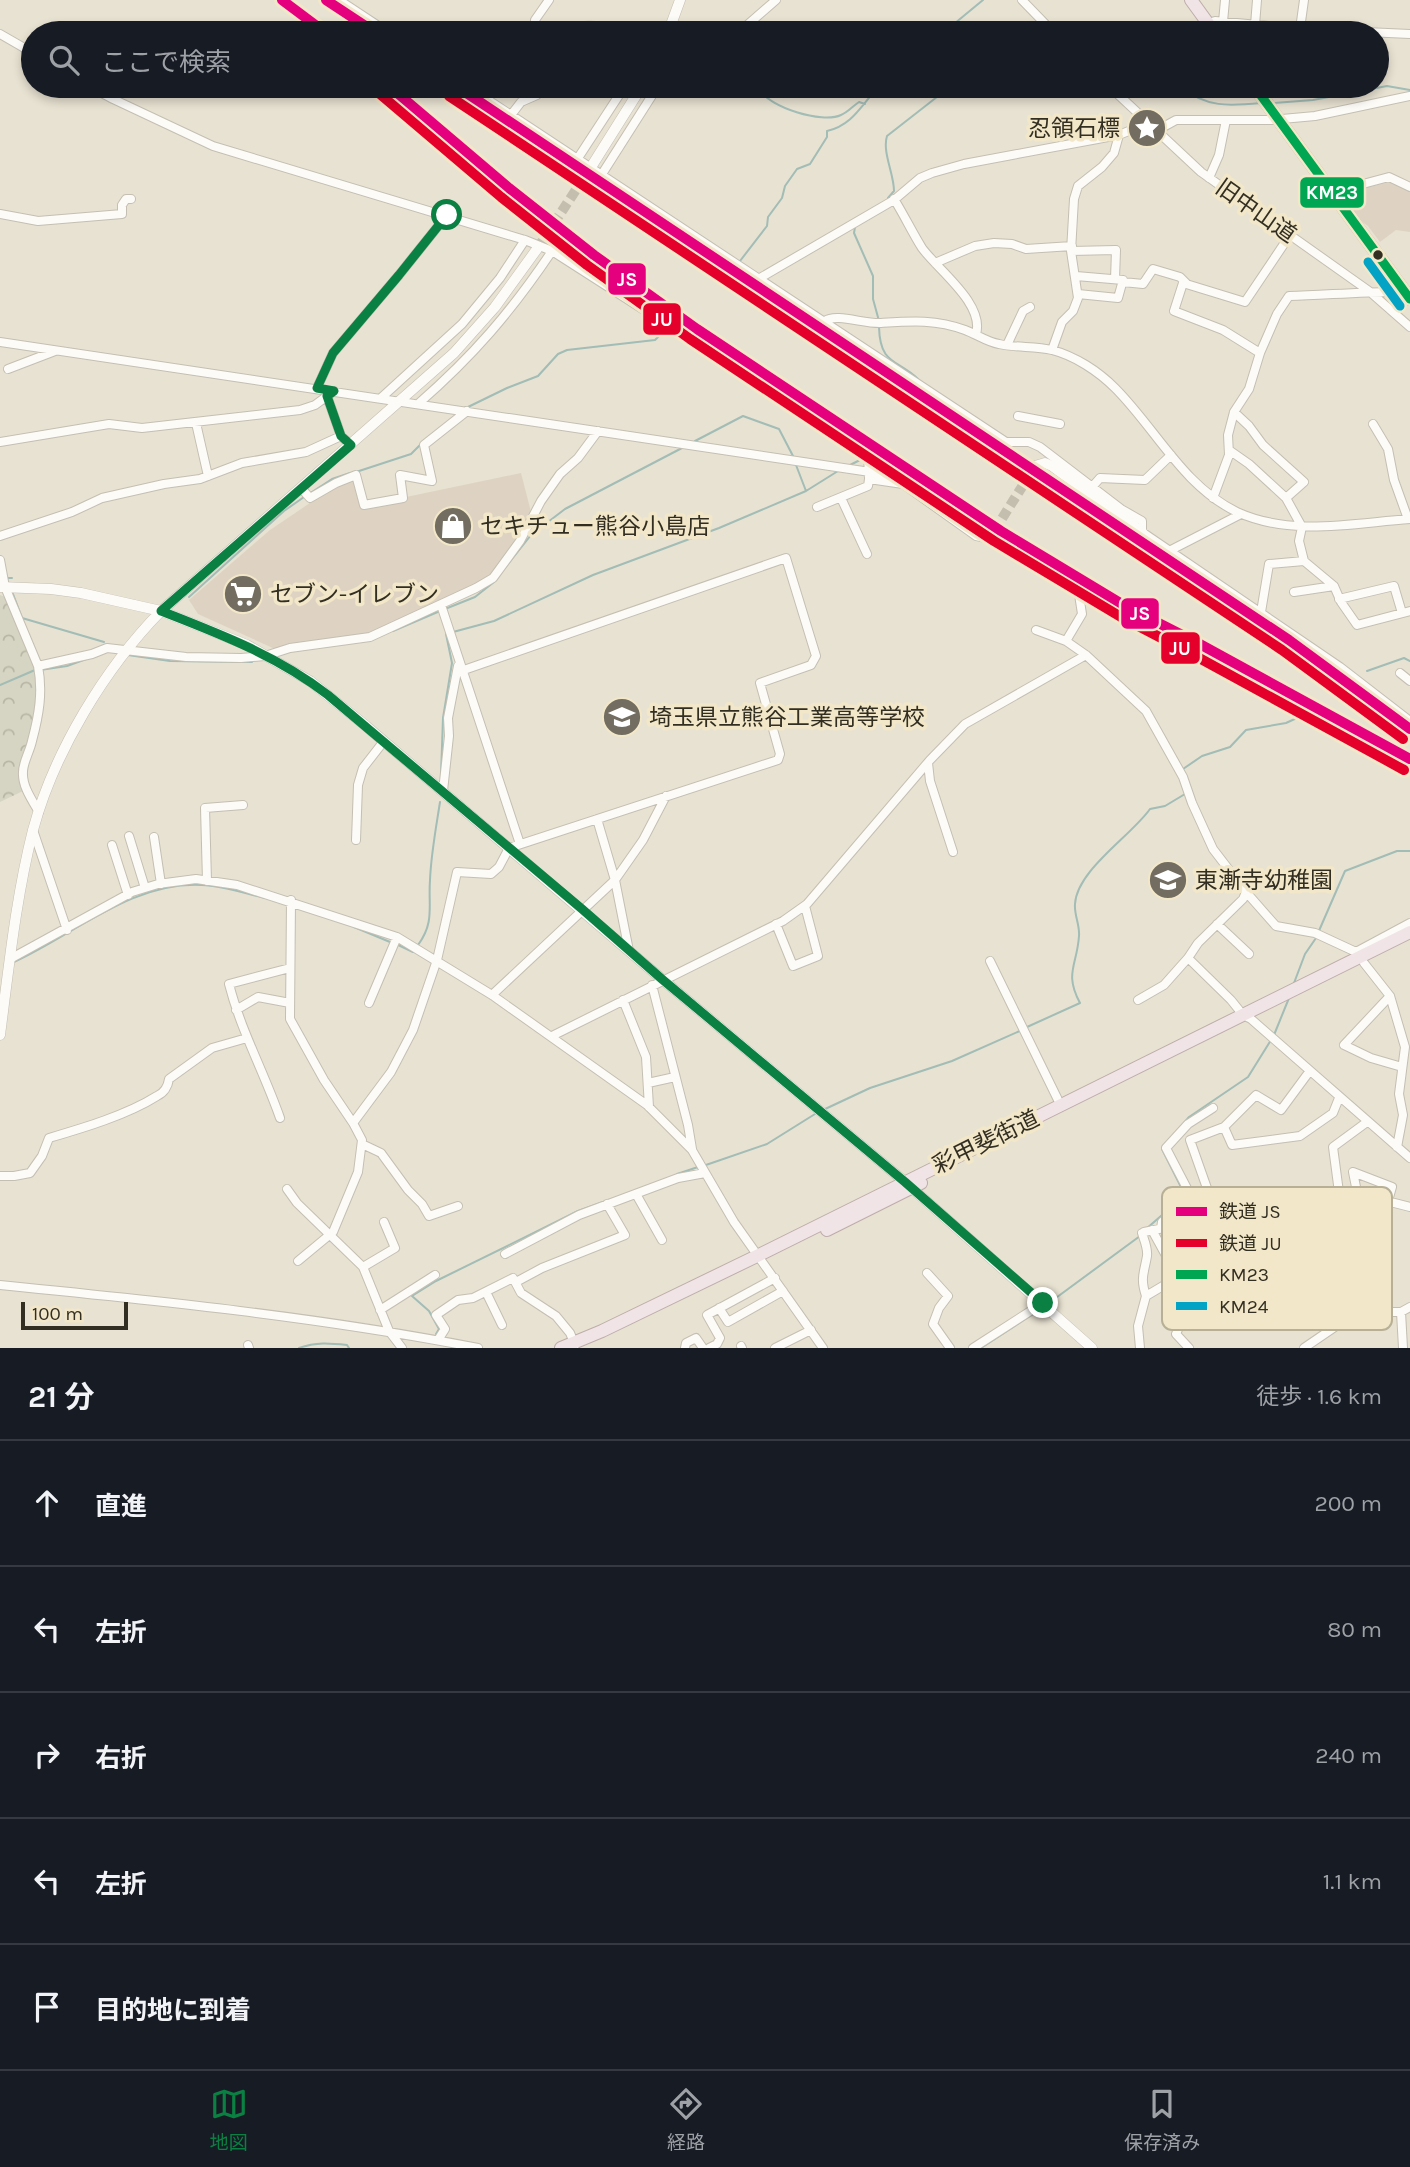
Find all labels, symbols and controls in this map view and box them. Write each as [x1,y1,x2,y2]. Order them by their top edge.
search box [21,21,1389,98]
icon: search [45,41,83,79]
text: ここで検索 [101,47,231,78]
place icon: 忍領石標 [1126,107,1168,149]
place label: 忍領石標 [1028,115,1120,142]
street label: 旧中山道 [1211,174,1301,248]
line badge: KM23 [1299,176,1365,209]
text: KM23 [1306,182,1358,204]
route start [431,199,462,230]
unlabelled marker [1371,248,1385,262]
line badge: JS [607,262,647,296]
text: JS [617,269,637,291]
line badge: JU [642,302,682,336]
text: JU [651,309,673,331]
shop icon: セキチュー熊谷小島店 [432,505,474,547]
place label: セキチュー熊谷小島店 [480,513,710,540]
supermarket icon: セブン-イレブン [222,573,264,615]
place label: セブン-イレブン [270,581,439,608]
line badge: JS [1120,597,1160,630]
text: JS [1130,603,1150,625]
line badge: JU [1160,631,1201,665]
text: JU [1169,638,1191,660]
school or university icon: 埼玉県立熊谷工業高等学校 [601,696,643,738]
place label: 埼玉県立熊谷工業高等学校 [649,704,925,731]
school or university icon: 東漸寺幼稚園 [1147,859,1189,901]
place label: 東漸寺幼稚園 [1195,867,1333,894]
street label: 彩甲斐街道 [928,1105,1044,1179]
legend [1162,1187,1392,1330]
text: 鉄道 JS [1219,1201,1281,1223]
text: 鉄道 JU [1219,1233,1282,1255]
text: KM23 [1219,1264,1269,1286]
route end [1027,1287,1058,1318]
text: KM24 [1219,1296,1269,1318]
scale bar [21,1299,128,1331]
text: 100 m [32,1303,83,1325]
text: 21 分 [28,1379,94,1415]
text: 徒歩 · 1.6 km [1256,1383,1382,1410]
icon: ahead [28,1484,66,1522]
text: 200 m [1314,1490,1382,1517]
text: 直進 [95,1491,147,1522]
icon: left [28,1610,66,1648]
text: 80 m [1327,1616,1382,1643]
text: 左折 [95,1617,147,1648]
icon: right [28,1736,66,1774]
text: 240 m [1315,1742,1382,1769]
text: 右折 [95,1743,147,1774]
icon: left [28,1862,66,1900]
text: 1.1 km [1323,1868,1382,1895]
text: 左折 [95,1869,147,1900]
icon: arrive [28,1988,66,2026]
text: 目的地に到着 [95,1995,251,2026]
tab: 地図 [210,2085,248,2154]
tab: 経路 [667,2085,705,2154]
tab: 保存済み [1124,2085,1200,2154]

